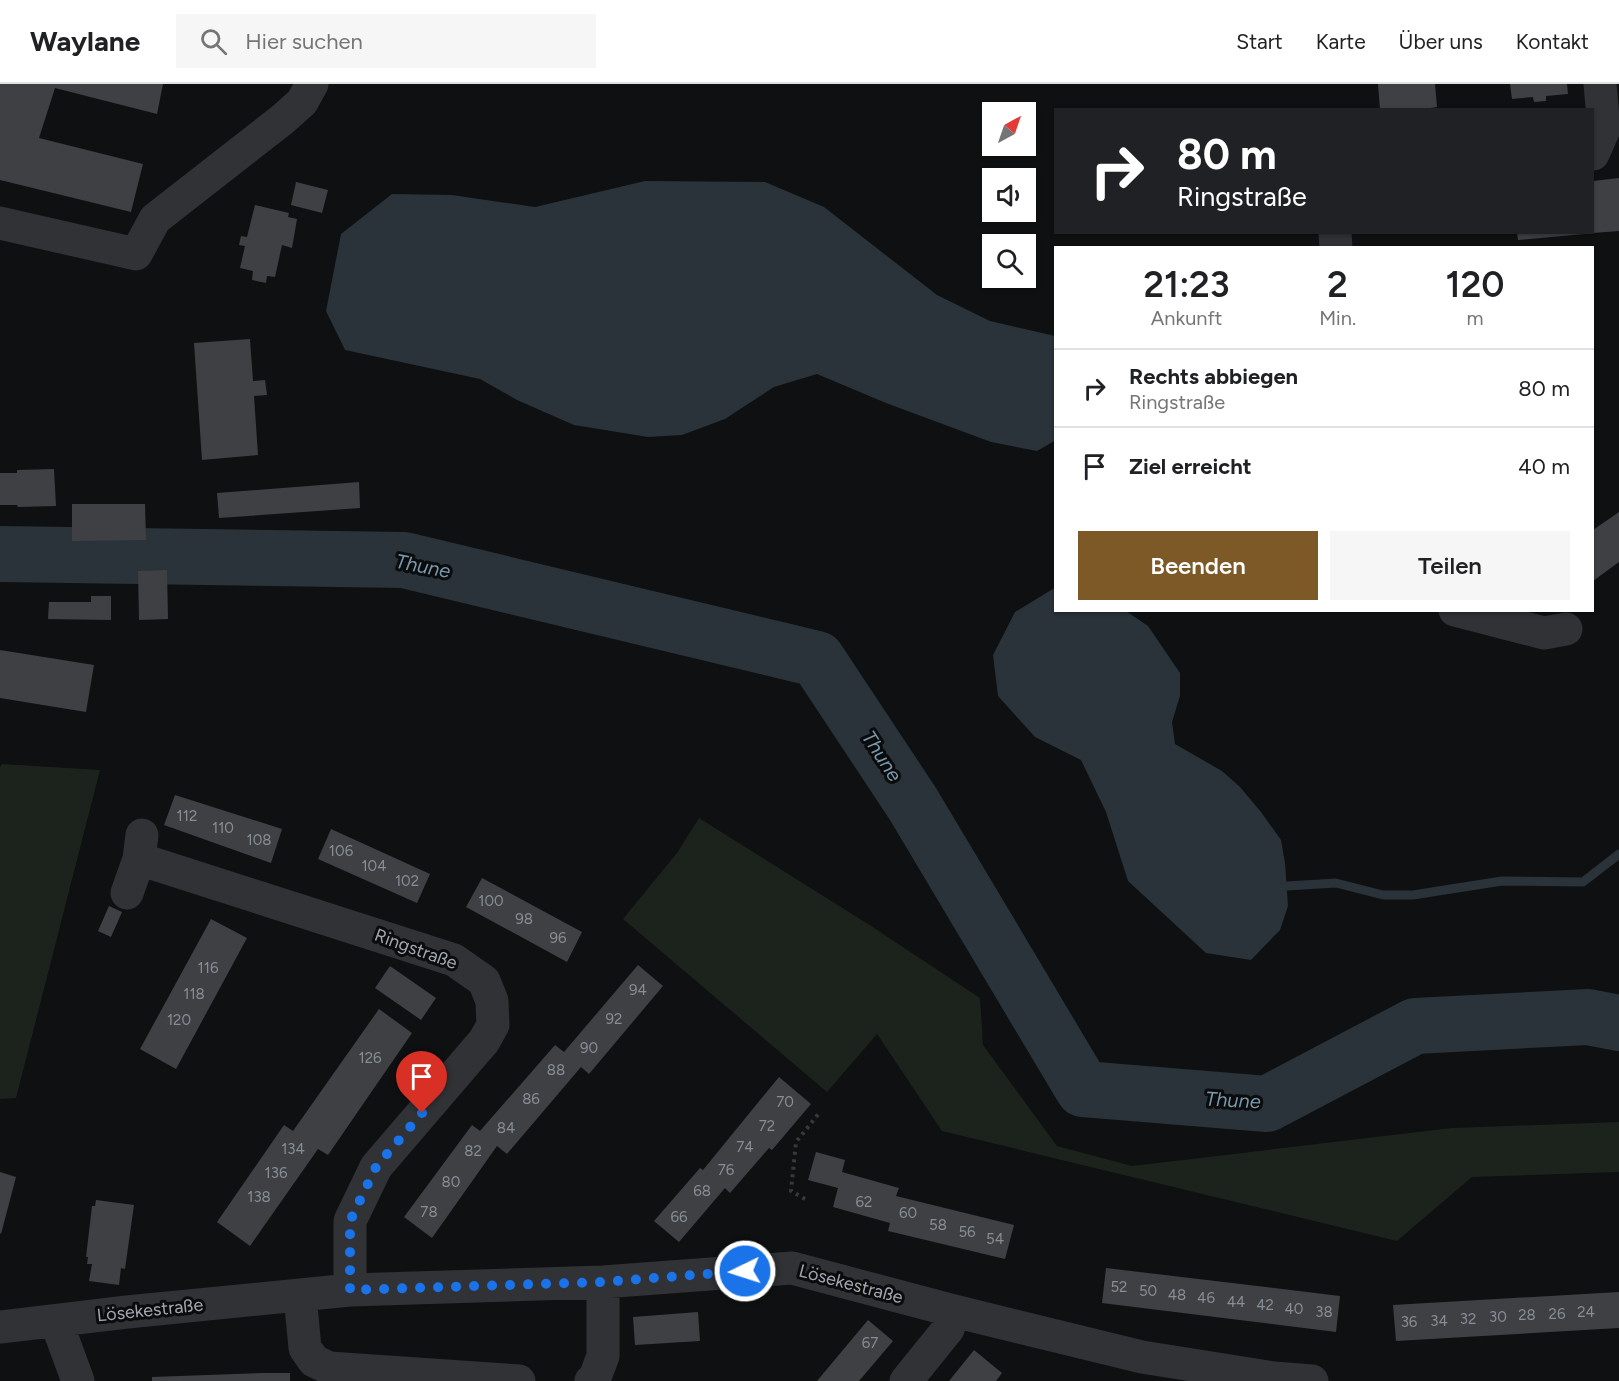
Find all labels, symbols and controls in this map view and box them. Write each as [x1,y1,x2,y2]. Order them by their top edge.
search box [176,14,596,68]
text: Waylane [30,24,140,58]
icon: search [197,25,230,58]
text: Hier suchen [245,28,363,55]
text: Start [1236,29,1283,54]
text: Karte [1316,29,1366,54]
text: Über uns [1399,29,1483,54]
text: Kontakt [1516,29,1589,54]
north arrow [982,102,1036,156]
map controls [982,102,1036,288]
text: 80 m [1177,129,1277,180]
icon: right [1078,132,1156,210]
button: sound [982,168,1036,222]
text: Ringstraße [1177,180,1307,213]
button: search [982,234,1036,288]
text: 21:23 [1144,263,1230,306]
text: 2 [1327,263,1348,306]
text: 120 [1446,263,1504,306]
text: Ankunft [1151,306,1222,330]
text: Min. [1319,306,1356,330]
text: m [1467,306,1484,330]
text: Rechts abbiegen [1129,363,1298,390]
icon: right [1078,372,1111,405]
text: 80 m [1518,375,1570,402]
text: Ringstraße [1129,390,1225,414]
icon: arrive [1078,450,1111,483]
text: Ziel erreicht [1129,453,1252,480]
text: 40 m [1518,453,1570,480]
button: Beenden [1078,531,1318,600]
button: Teilen [1330,531,1570,600]
water label: Thune [393,549,453,583]
water label: Thune [857,726,907,786]
house number: 112 [177,807,197,825]
house number: 110 [212,819,234,837]
house number: 108 [246,831,272,849]
house number: 106 [329,842,354,860]
house number: 104 [361,857,387,875]
house number: 102 [395,872,419,890]
house number: 100 [478,892,504,910]
house number: 98 [515,910,533,928]
street label: Ringstraße [372,924,461,974]
house number: 96 [550,929,567,947]
house number: 116 [198,959,219,977]
house number: 94 [629,981,647,999]
house number: 118 [183,985,205,1003]
house number: 92 [606,1010,622,1028]
house number: 120 [167,1011,191,1029]
house number: 90 [580,1039,598,1057]
house number: 126 [358,1049,382,1067]
pin [396,1051,447,1113]
icon: arrive [405,1060,438,1093]
house number: 88 [547,1061,565,1079]
water label: Thune [1205,1087,1261,1113]
house number: 86 [522,1090,540,1108]
house number: 70 [776,1093,794,1111]
house number: 72 [759,1117,775,1135]
house number: 84 [497,1119,515,1137]
house number: 74 [736,1138,754,1156]
house number: 134 [281,1140,305,1158]
house number: 82 [464,1142,482,1160]
house number: 76 [718,1161,735,1179]
house number: 136 [265,1164,288,1182]
house number: 80 [442,1173,460,1191]
house number: 68 [693,1182,711,1200]
house number: 138 [247,1188,271,1206]
house number: 62 [856,1193,872,1211]
house number: 78 [420,1203,438,1221]
house number: 60 [899,1204,917,1222]
house number: 66 [671,1208,688,1226]
house number: 58 [929,1216,947,1234]
house number: 56 [958,1223,976,1241]
house number: 54 [986,1230,1004,1248]
position arrow [713,1239,777,1303]
street label: Lösekestraße [797,1260,906,1308]
house number: 52 [1110,1278,1128,1296]
house number: 50 [1139,1282,1157,1300]
house number: 48 [1168,1286,1186,1304]
house number: 46 [1197,1289,1215,1307]
street label: Lösekestraße [96,1293,204,1327]
house number: 44 [1227,1293,1245,1311]
house number: 42 [1256,1296,1274,1314]
house number: 40 [1285,1300,1303,1318]
house number: 38 [1315,1303,1333,1321]
house number: 24 [1577,1303,1595,1321]
house number: 26 [1549,1305,1566,1323]
house number: 28 [1518,1306,1536,1324]
house number: 30 [1489,1308,1507,1326]
house number: 32 [1460,1310,1476,1328]
house number: 34 [1430,1312,1448,1330]
house number: 36 [1401,1313,1418,1331]
house number: 67 [862,1334,878,1352]

